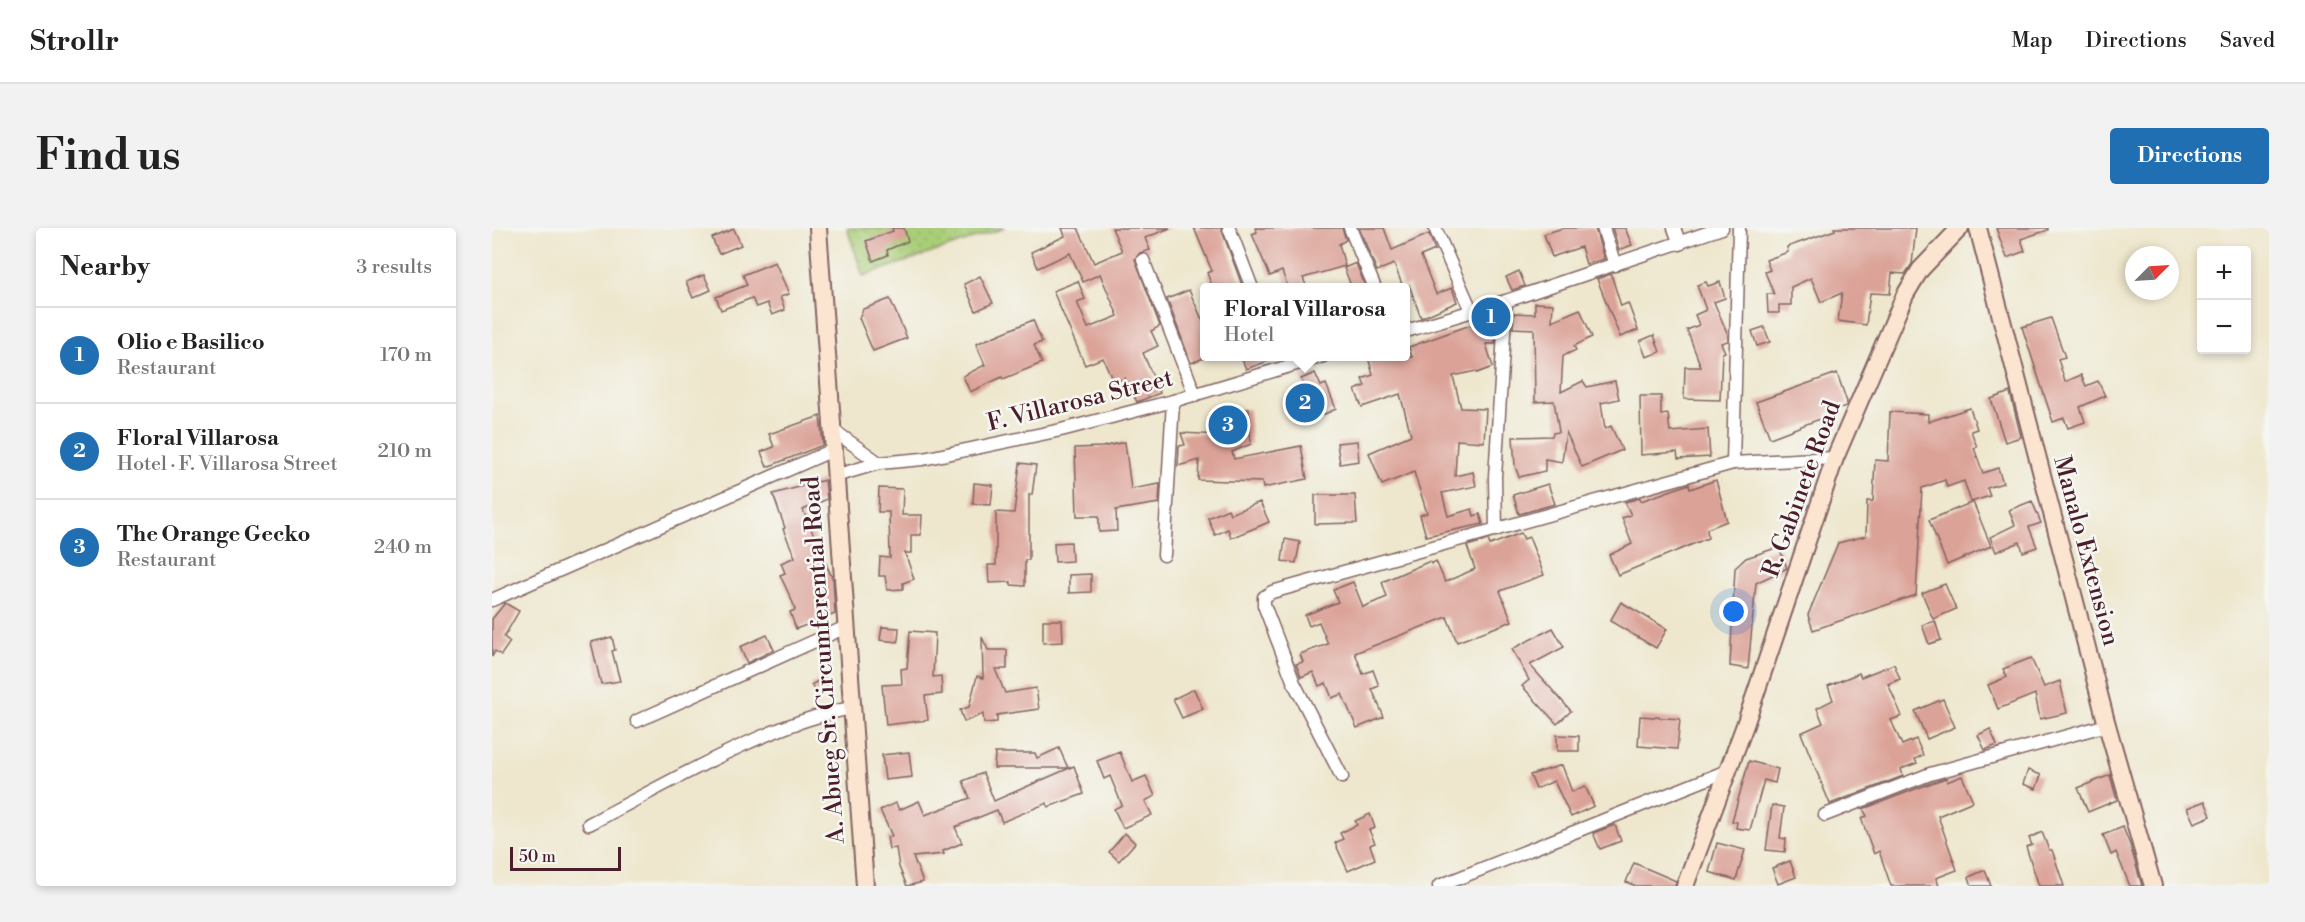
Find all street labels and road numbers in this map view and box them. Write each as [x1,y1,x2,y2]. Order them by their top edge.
street label: F. Villarosa Street [984,363,1177,439]
street label: R. Gabinete Road [1756,396,1848,581]
street label: Manalo Extension [2046,453,2126,649]
street label: A. Abueg Sr. Circumferential Road [796,475,852,846]

